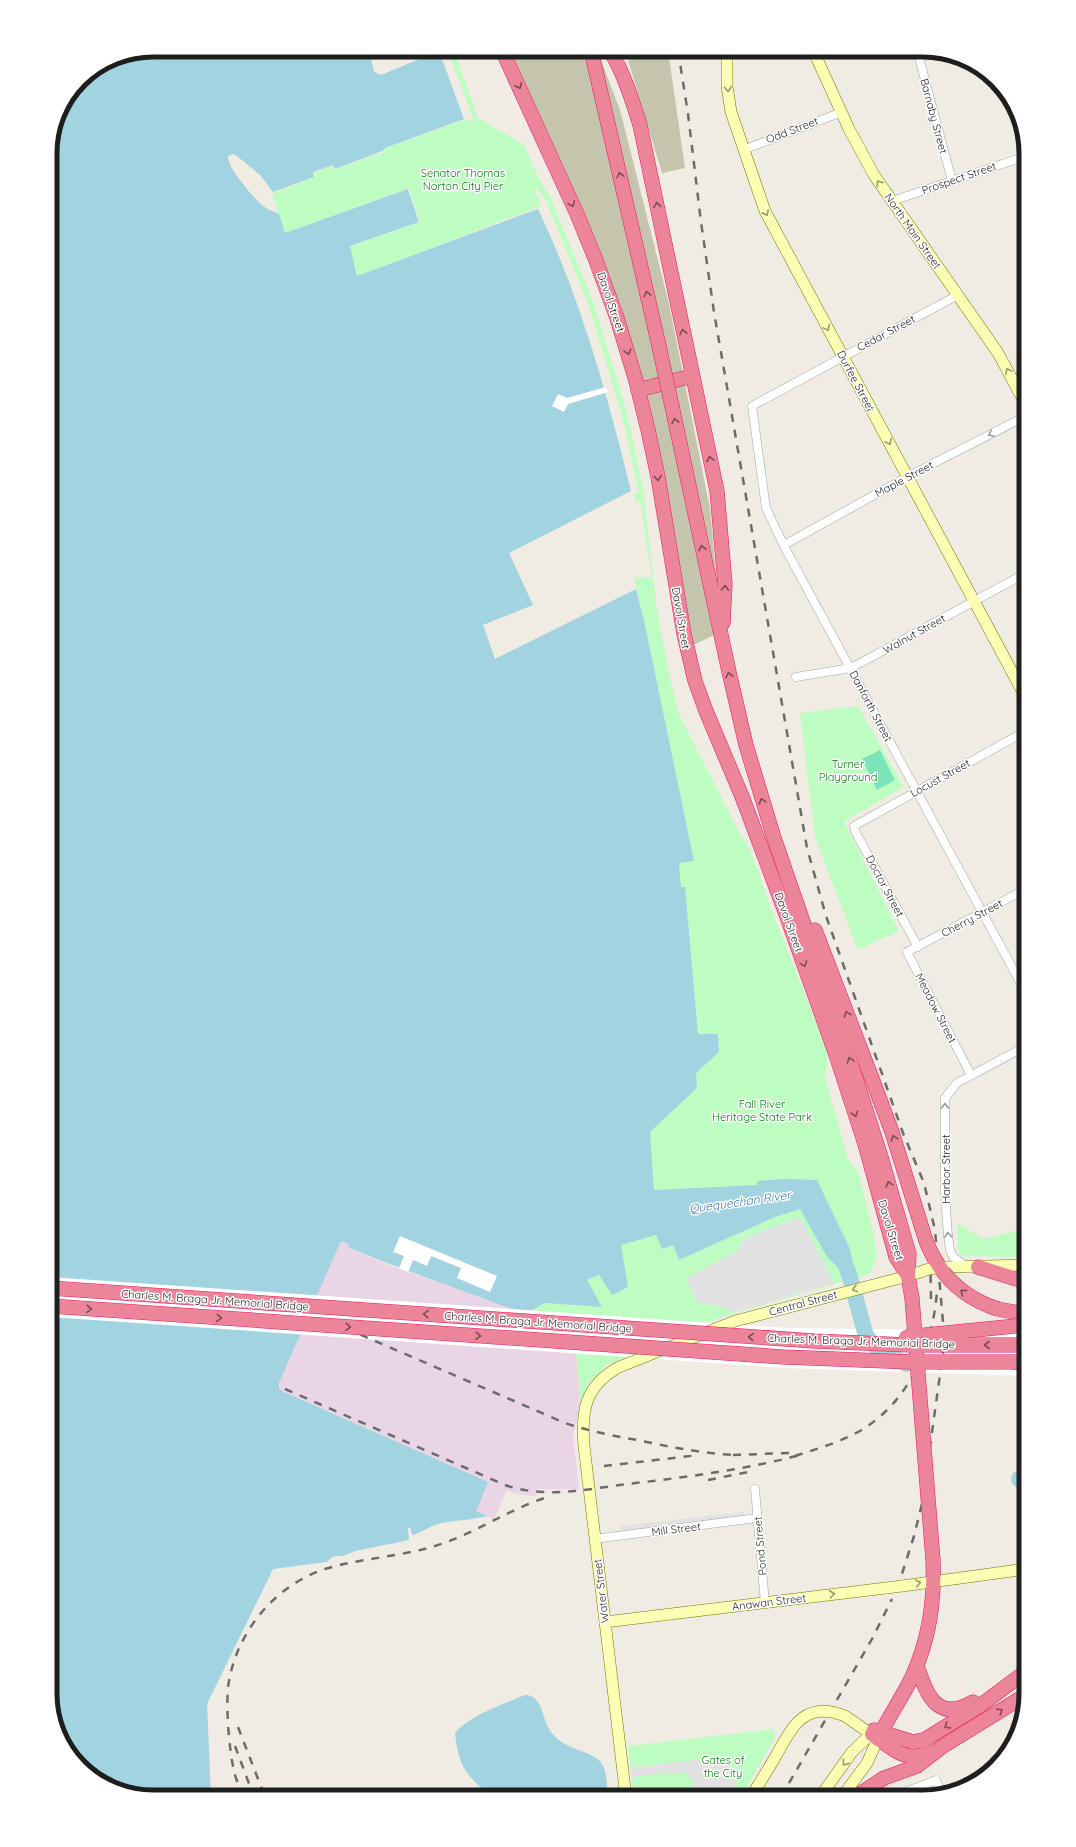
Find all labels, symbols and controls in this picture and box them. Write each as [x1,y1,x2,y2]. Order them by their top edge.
street label: Barnaby Street [917,77,951,155]
one-way arrow [514,82,522,89]
one-way arrow [723,86,732,92]
street label: Odd Street [764,114,820,146]
street label: Prospect Street [920,159,998,197]
park label: Senator Thomas Norton City Pier [421,166,505,193]
one-way arrow [616,172,624,178]
one-way arrow [877,180,884,187]
street label: North Main Street [882,190,945,272]
one-way arrow [567,200,575,207]
one-way arrow [654,202,662,208]
one-way arrow [761,209,769,216]
street label: Davol Street [594,270,628,334]
one-way arrow [644,291,652,297]
street label: Cedar Street [854,312,918,354]
one-way arrow [822,324,830,331]
one-way arrow [680,329,688,335]
one-way arrow [623,348,632,355]
street label: Durfee Street [834,348,878,414]
one-way arrow [1005,368,1013,375]
one-way arrow [671,418,679,424]
one-way arrow [988,429,995,436]
one-way arrow [884,438,891,445]
one-way arrow [707,456,715,462]
street label: Maple Street [872,458,936,500]
one-way arrow [653,475,662,481]
one-way arrow [699,545,707,551]
one-way arrow [721,585,729,591]
street label: Davol Street [669,586,693,650]
street label: Walnut Street [880,611,948,657]
street label: Danforth Street [846,668,896,744]
one-way arrow [726,672,734,679]
street label: Locust Street [908,756,973,800]
park label: Turner Playground [819,757,877,784]
one-way arrow [758,798,767,805]
street label: Doctor Street [863,853,907,920]
street label: Davol Street [772,890,806,954]
street label: Cherry Street [939,896,1005,940]
one-way arrow [799,961,807,968]
street label: Meadow Street [912,971,960,1046]
one-way arrow [844,1010,852,1017]
one-way arrow [846,1056,855,1063]
park label: Fall River Heritage State Park [712,1097,812,1124]
one-way arrow [941,1103,949,1109]
one-way arrow [850,1110,859,1117]
street label: Harbor Street [939,1134,953,1204]
one-way arrow [890,1135,899,1142]
one-way arrow [885,1181,893,1187]
water label: Quequechan River [688,1187,793,1216]
street label: Davol Street [875,1198,907,1262]
one-way arrow [944,1232,953,1238]
one-way arrow [852,1284,859,1293]
street label: Charles M. Braga Jr. Memorial Bridge [121,1286,309,1314]
street label: Central Street [767,1287,839,1319]
one-way arrow [961,1290,968,1297]
one-way arrow [86,1304,92,1313]
street label: Charles M. Braga Jr. Memorial Bridge [444,1308,632,1336]
one-way arrow [423,1310,429,1319]
one-way arrow [216,1313,222,1322]
one-way arrow [345,1322,351,1331]
one-way arrow [475,1331,481,1340]
street label: Charles M. Braga Jr. Memorial Bridge [767,1331,955,1351]
one-way arrow [748,1332,754,1341]
one-way arrow [984,1341,990,1349]
street label: Pond Street [750,1516,770,1576]
street label: Mill Street [651,1519,702,1539]
street label: Water Street [590,1558,612,1624]
one-way arrow [915,1579,921,1588]
street label: Anawan Street [731,1590,807,1613]
one-way arrow [829,1590,835,1599]
one-way arrow [996,1708,1003,1716]
one-way arrow [944,1721,951,1729]
park label: Gates of the City [701,1753,745,1780]
one-way arrow [843,1758,850,1765]

